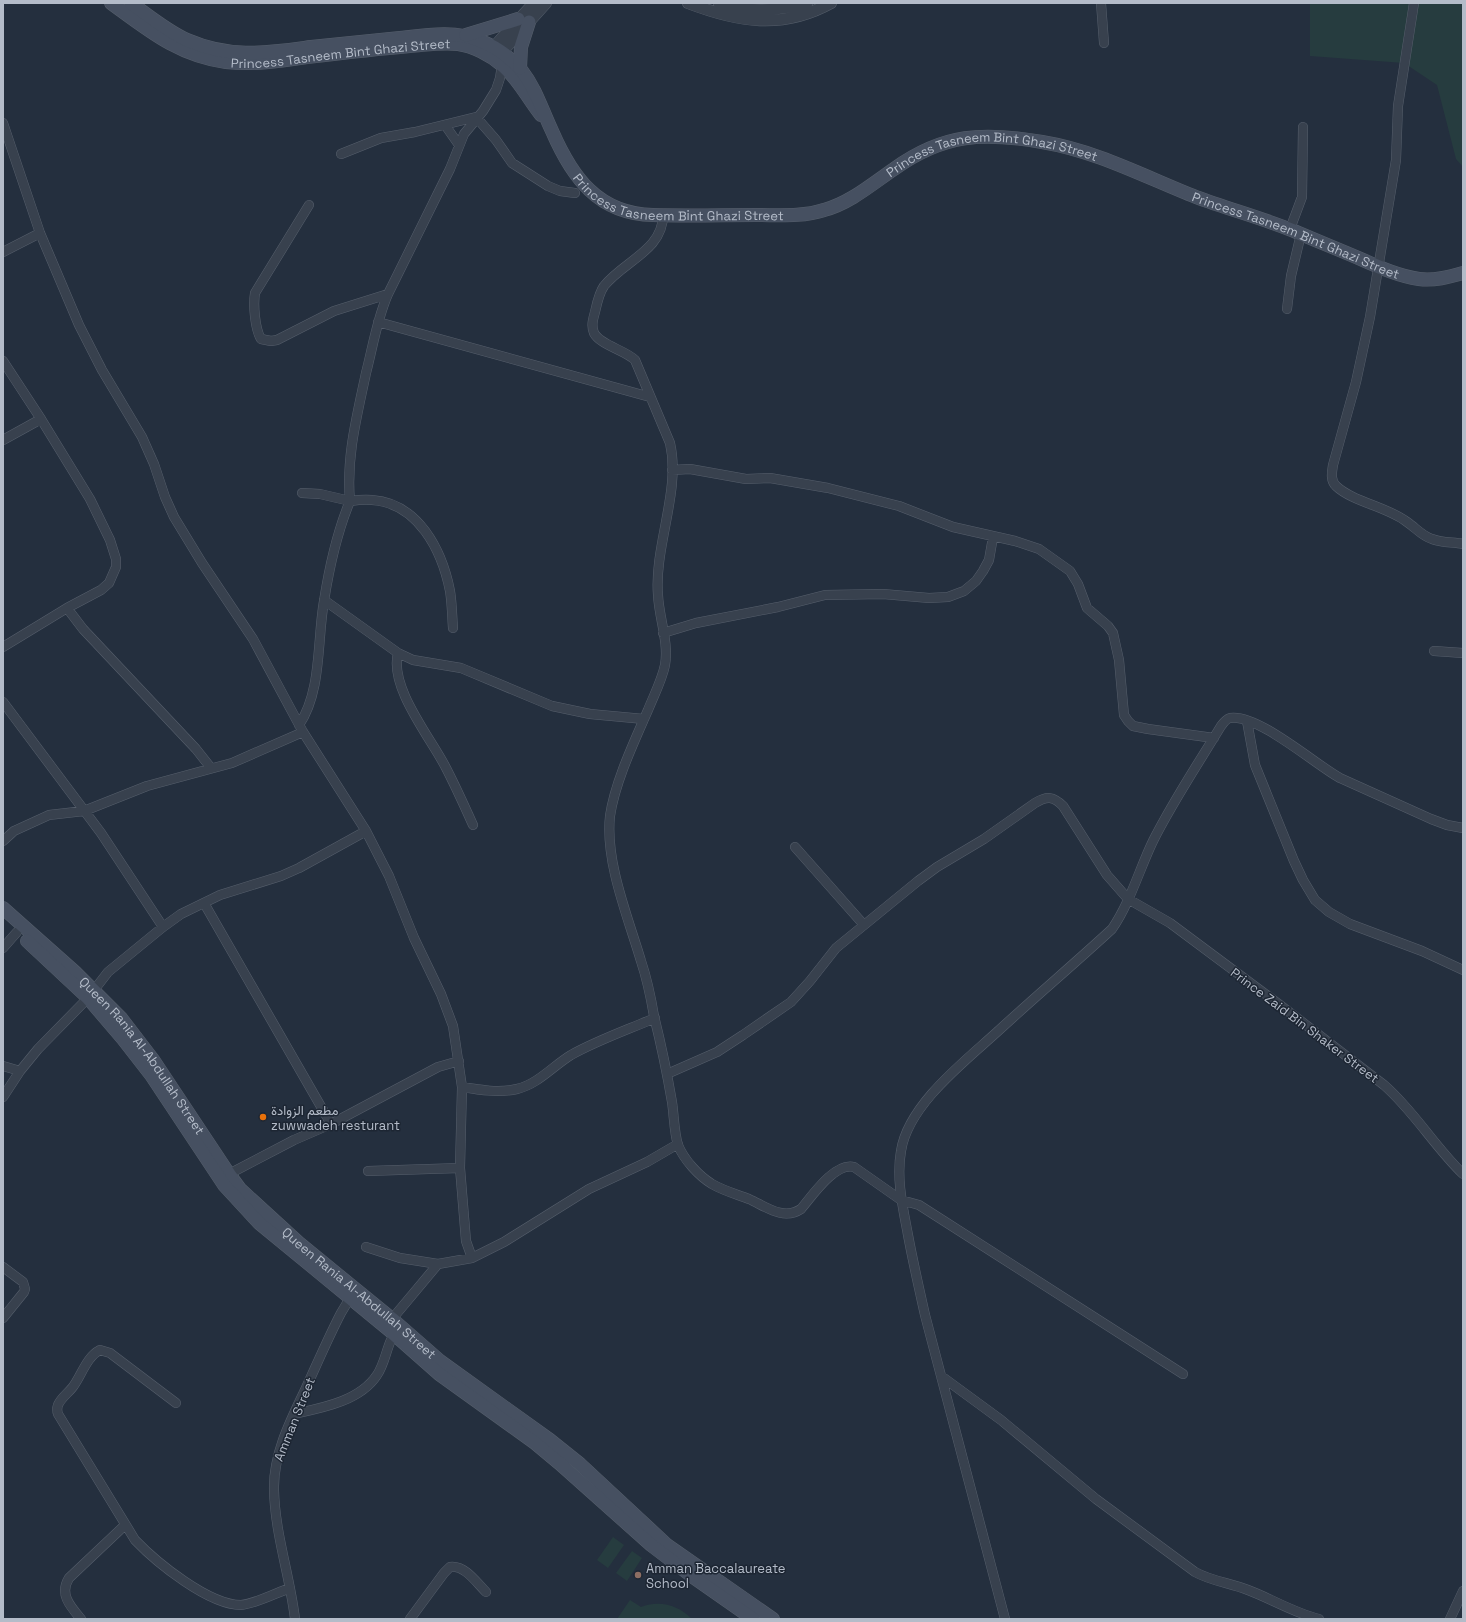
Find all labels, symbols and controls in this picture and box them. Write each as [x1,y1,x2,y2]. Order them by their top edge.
street label: Princess Tasneem Bint Ghazi Street [230,35,451,72]
street label: Princess Tasneem Bint Ghazi Street [883,128,1100,181]
street label: Princess Tasneem Bint Ghazi Street [569,170,784,224]
street label: Princess Tasneem Bint Ghazi Street [1190,188,1402,283]
street label: Prince Zaid Bin Shaker Street [1227,964,1382,1087]
street label: Queen Rania Al-Abdullah Street [75,973,208,1138]
place label: مطعم الزوادة zuwwadeh resturant [271,1102,400,1134]
marker: مطعم الزوادة zuwwadeh resturant [258,1112,268,1122]
street label: Queen Rania Al-Abdullah Street [278,1224,439,1363]
street label: Amman Street [270,1375,319,1464]
place label: Amman Baccalaureate School [646,1560,786,1592]
marker: Amman Baccalaureate School [633,1570,643,1580]

